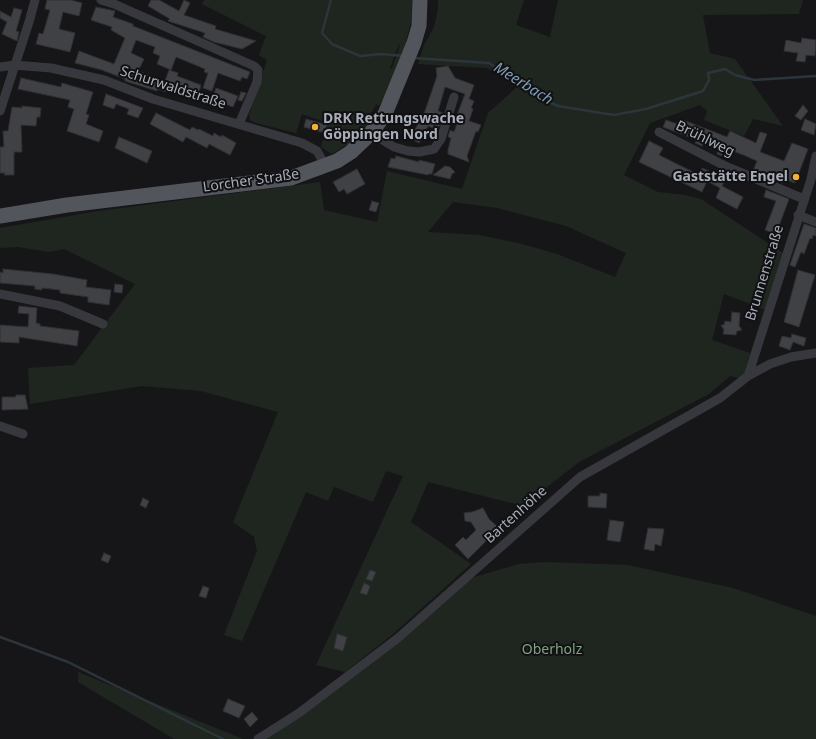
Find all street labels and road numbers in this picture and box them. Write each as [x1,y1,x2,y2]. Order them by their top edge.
street label: Schurwaldstraße [118,63,228,113]
street label: Brühlweg [673,118,737,160]
street label: Lorcher Straße [202,166,300,196]
street label: Brunnenstraße [742,223,788,323]
street label: Bartenhöhe [481,483,551,547]

